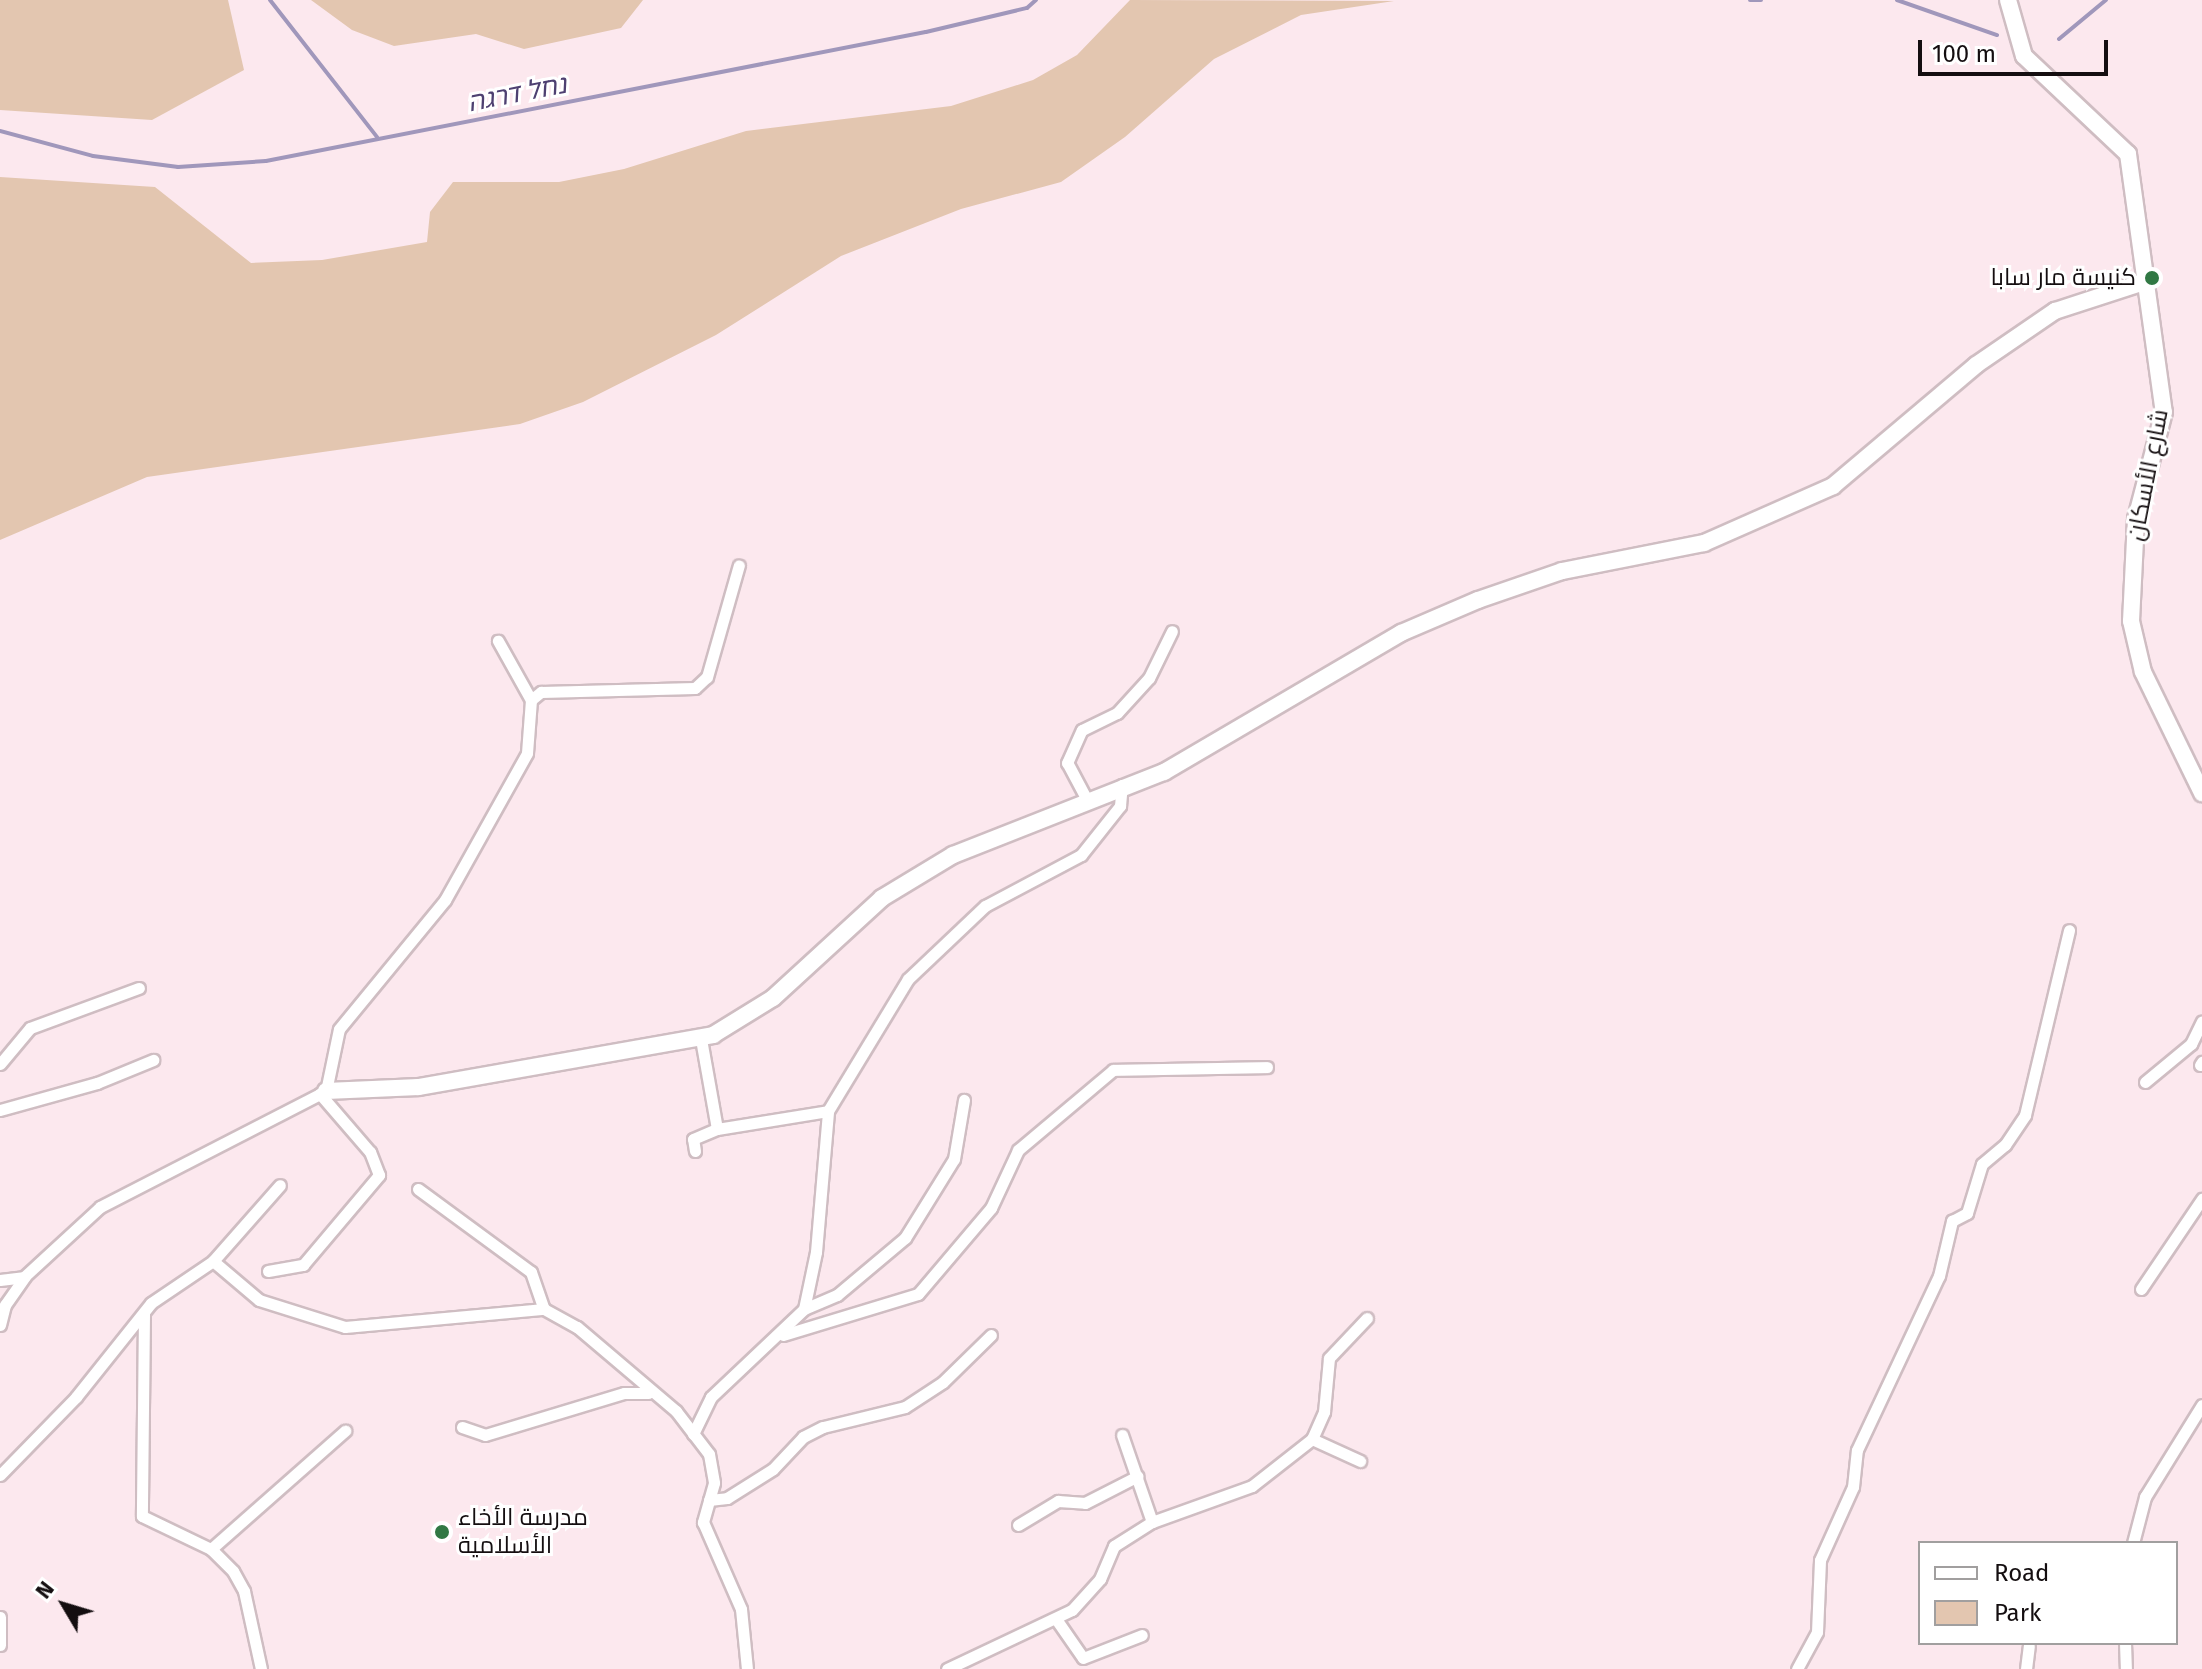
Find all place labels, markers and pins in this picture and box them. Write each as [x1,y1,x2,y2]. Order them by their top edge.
place label: كنيسة مار سابا [1990,264,2136,292]
marker: كنيسة مار سابا [2143,269,2161,287]
place label: مدرسة الأخاء الأسلامية [458,1504,588,1560]
marker: مدرسة الأخاء الأسلامية [433,1523,451,1541]

